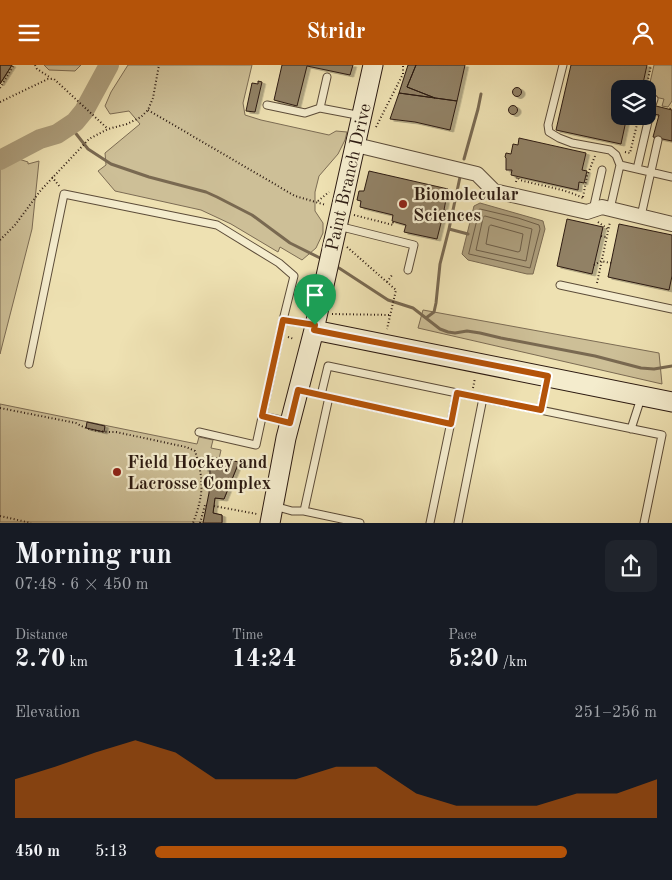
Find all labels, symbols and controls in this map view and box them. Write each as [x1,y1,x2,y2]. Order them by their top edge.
icon: menu [15,19,43,47]
icon: person [629,19,657,47]
text: Stridr [306,21,366,43]
map controls [611,80,656,125]
button: layers [611,80,656,125]
street label: Paint Branch Drive [323,102,375,253]
place label: Biomolecular Sciences [413,186,519,225]
marker: Biomolecular Sciences [397,198,409,210]
pin [294,274,336,325]
icon: arrive [301,281,329,309]
place label: Field Hockey and Lacrosse Complex [127,454,271,493]
marker: Field Hockey and Lacrosse Complex [111,466,123,478]
button: share [605,540,657,592]
text: Morning run [15,542,172,570]
text: 07:48 · 6 × 450 m [15,577,148,593]
text: Distance [15,628,68,642]
text: Time [232,628,263,642]
text: Pace [448,628,477,642]
text: 2.70 [15,647,66,672]
text: 14:24 [232,647,297,672]
text: 5:20 [448,647,499,672]
text: km [66,655,88,669]
text: /km [499,655,527,669]
text: Elevation [15,705,80,721]
text: 251–256 m [574,705,657,721]
text: 450 m [15,844,60,860]
text: 5:13 [95,844,127,860]

